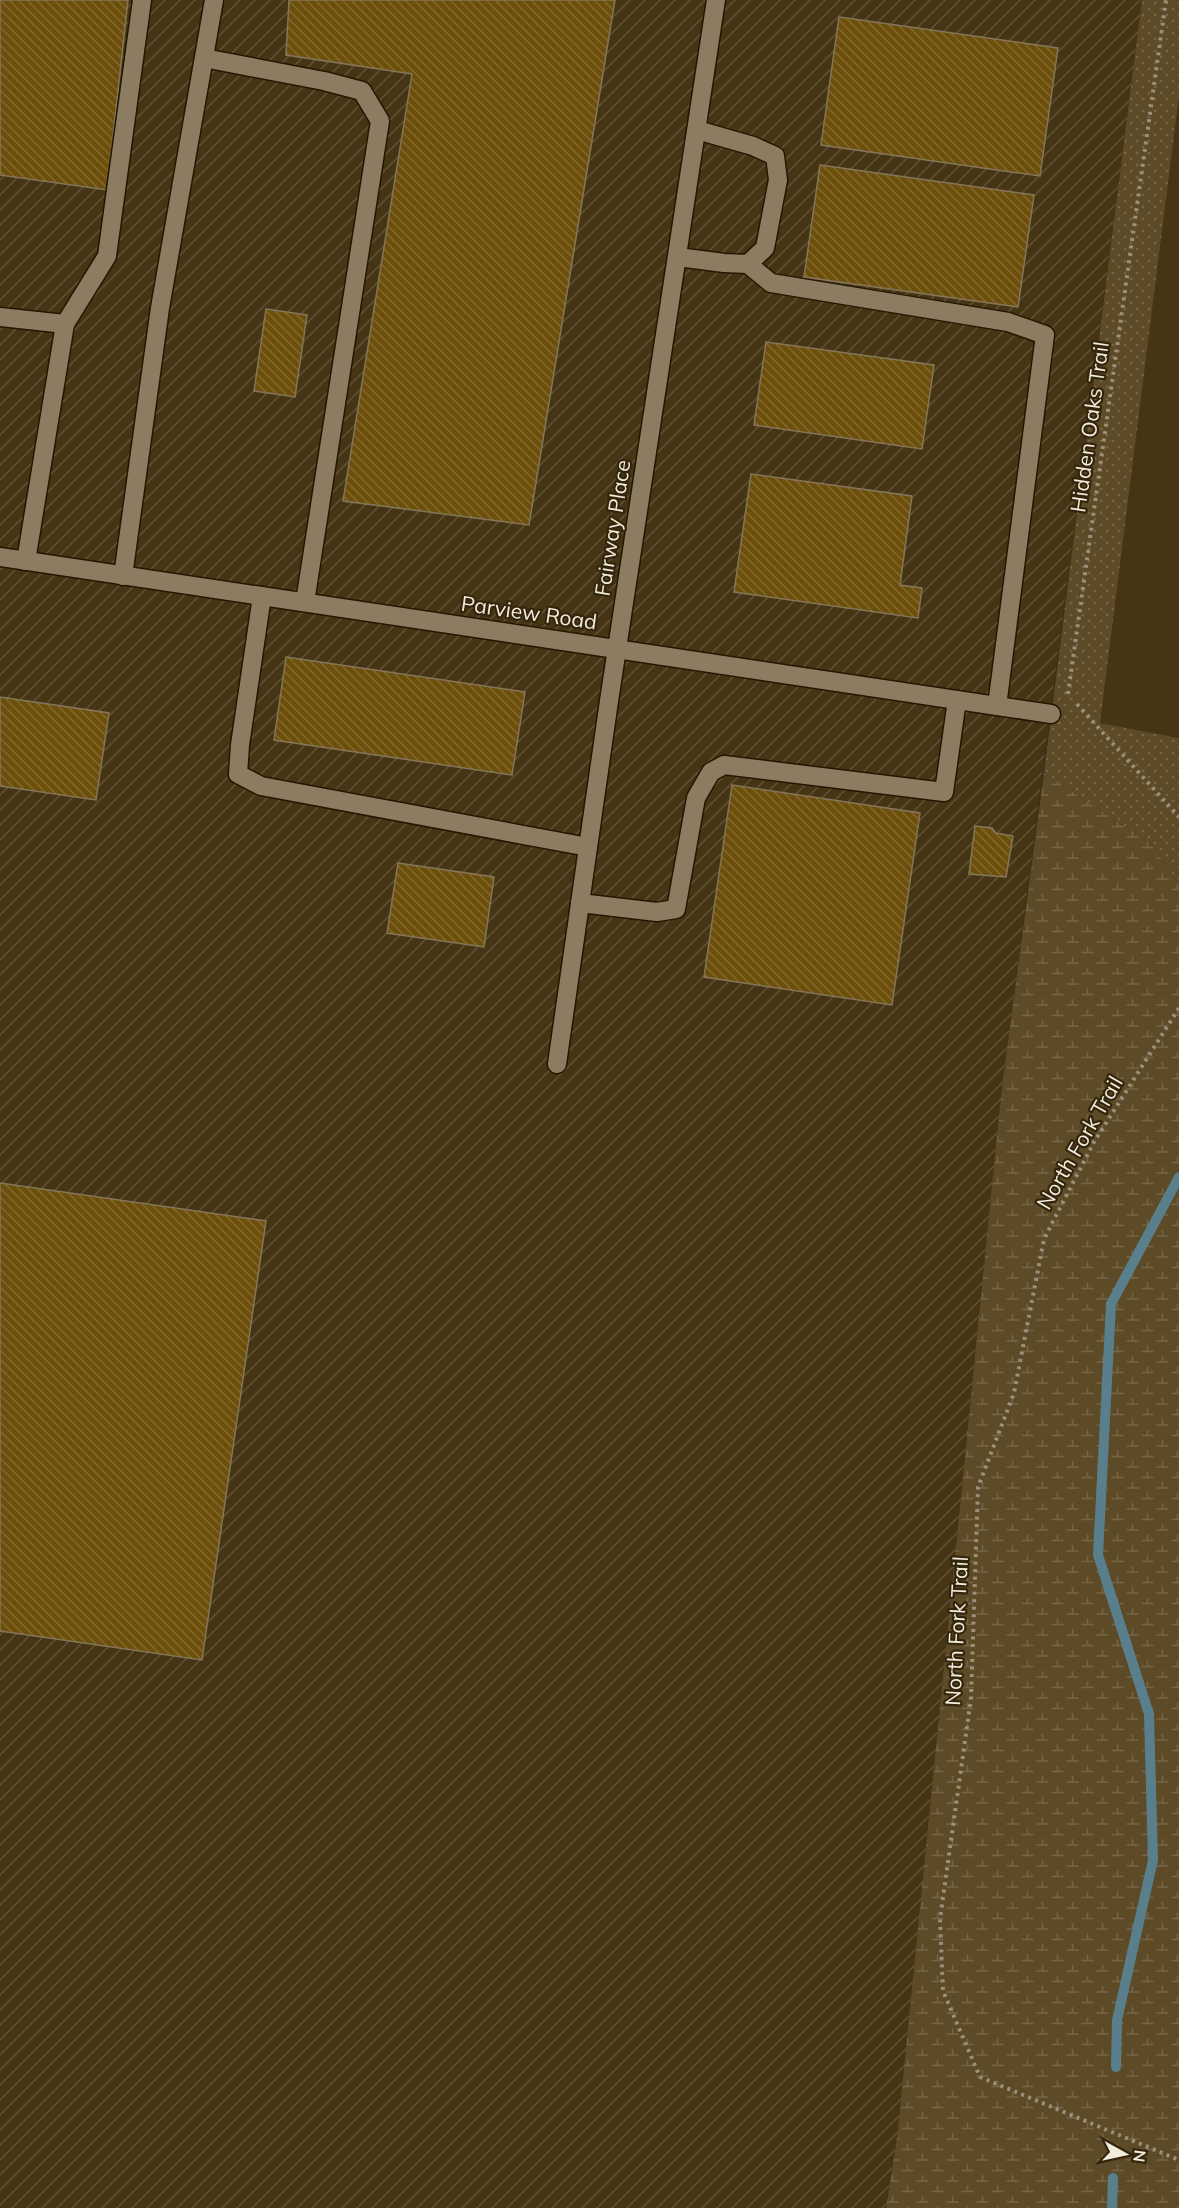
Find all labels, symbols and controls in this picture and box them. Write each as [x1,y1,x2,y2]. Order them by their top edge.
street label: Hidden Oaks Trail [1064,340,1114,514]
street label: Fairway Place [588,458,636,598]
street label: Parview Road [460,590,599,634]
street label: North Fork Trail [1031,1071,1128,1214]
street label: North Fork Trail [939,1556,973,1706]
north arrow [1095,2124,1155,2184]
text: N [1129,2149,1151,2163]

